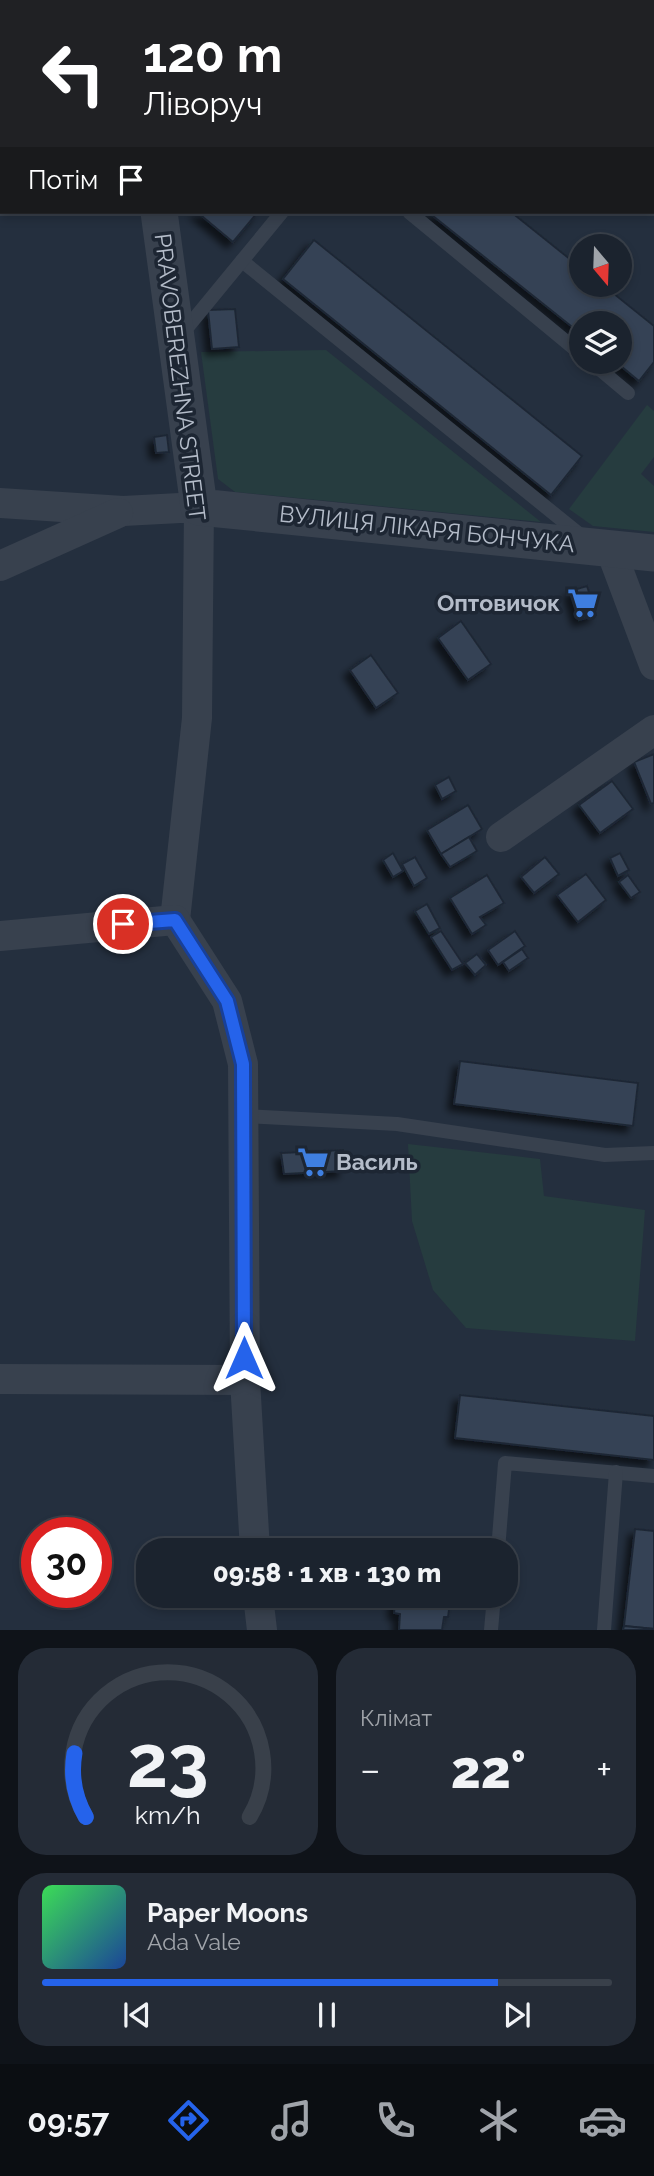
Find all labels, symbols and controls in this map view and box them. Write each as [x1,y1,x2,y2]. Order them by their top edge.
text: 120 m [143,26,282,83]
icon: left [28,28,119,119]
text: Ліворуч [143,85,262,122]
icon: arrive [112,161,150,199]
text: Потім [28,165,98,195]
street label: PRAVOBEREZHNA STREET [149,232,212,522]
north arrow [569,234,632,298]
map controls [569,234,632,374]
button: layers [569,311,632,374]
street label: ВУЛИЦЯ ЛІКАРЯ БОНЧУКА [278,500,576,557]
supermarket icon: Оптовичок [566,586,600,620]
place label: Оптовичок [437,589,560,616]
pin [93,894,153,954]
icon: arrive [104,905,142,943]
supermarket icon: Василь [296,1145,330,1179]
place label: Василь [336,1148,418,1175]
position arrow [207,1321,281,1395]
speed limit sign: 30 [21,1517,112,1608]
text: 09:58 · 1 хв · 130 m [213,1558,441,1588]
text: Клімат [360,1704,432,1731]
text: 23 [127,1720,209,1805]
text: 22° [451,1739,526,1800]
text: − [360,1747,380,1792]
text: + [596,1747,612,1792]
text: km/h [135,1800,201,1830]
text: Paper Moons [147,1898,308,1928]
text: Ada Vale [147,1928,241,1955]
icon: previous [118,1996,156,2034]
icon: pause [308,1996,346,2034]
icon: next [498,1996,536,2034]
icon: directions [164,2096,213,2145]
icon: music [267,2096,316,2145]
icon: phone [371,2096,420,2145]
icon: climate [474,2096,523,2145]
icon: car [578,2096,627,2145]
text: 09:57 [27,2102,109,2139]

